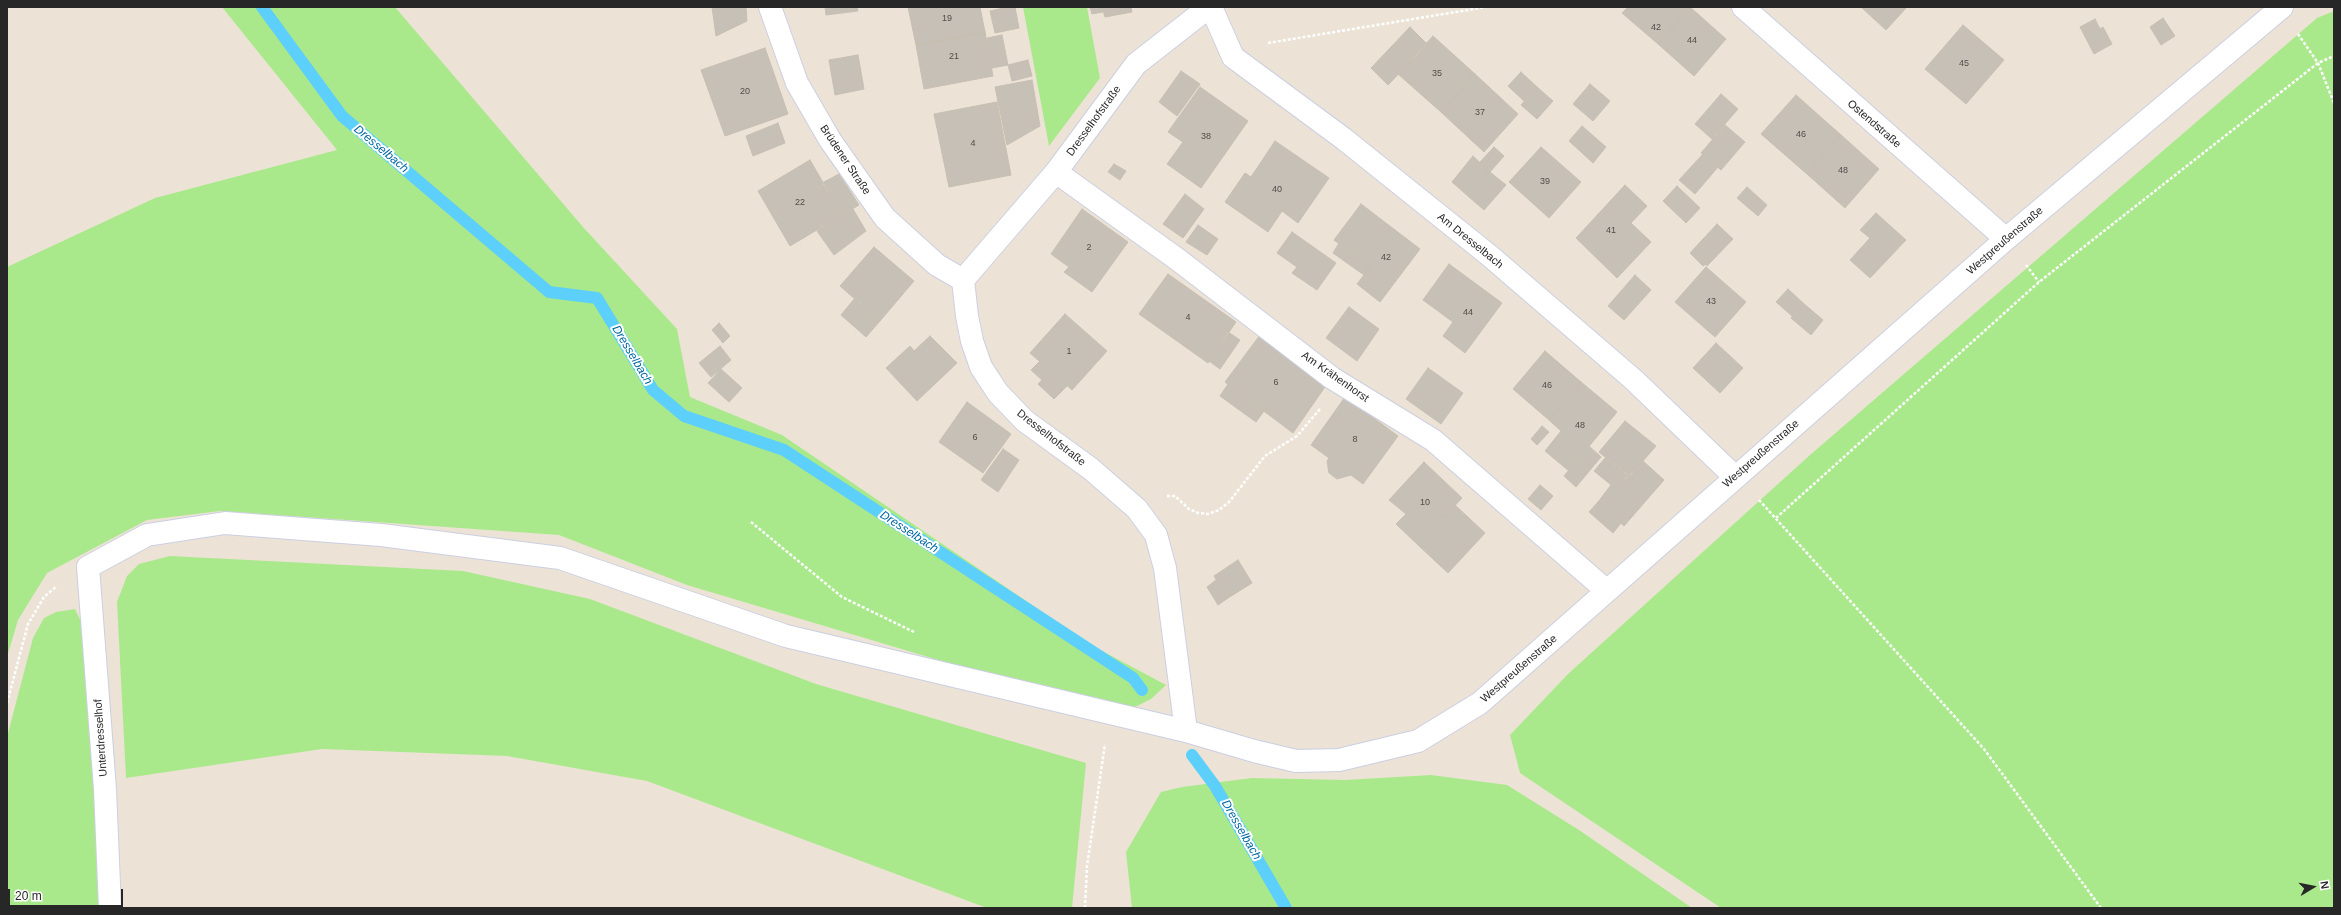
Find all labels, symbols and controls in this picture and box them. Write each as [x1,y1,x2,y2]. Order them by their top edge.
house number: 19 [942,14,952,24]
house number: 42 [1651,23,1661,33]
house number: 44 [1687,36,1697,46]
house number: 21 [949,52,959,62]
house number: 45 [1959,59,1969,69]
house number: 35 [1432,69,1442,79]
street label: Dresselhofstraße [1064,83,1124,159]
house number: 20 [740,87,750,97]
street label: Ostendstraße [1845,97,1903,151]
house number: 37 [1475,108,1485,118]
water label: Dresselbach [351,122,411,176]
street label: Brüdener Straße [817,123,873,197]
house number: 46 [1796,130,1806,140]
house number: 38 [1201,132,1211,142]
house number: 4 [970,139,976,149]
house number: 48 [1838,166,1848,176]
house number: 39 [1540,177,1550,187]
house number: 40 [1272,185,1282,195]
house number: 22 [795,198,805,208]
street label: Westpreußenstraße [1964,204,2046,278]
street label: Am Dresselbach [1434,210,1506,272]
house number: 41 [1606,226,1616,236]
house number: 2 [1086,243,1092,253]
house number: 42 [1381,253,1391,263]
house number: 43 [1706,297,1716,307]
house number: 44 [1463,308,1473,318]
house number: 4 [1185,313,1191,323]
water label: Dresselbach [609,323,655,387]
house number: 1 [1066,347,1072,357]
street label: Am Krähenhorst [1299,349,1371,405]
house number: 6 [1273,378,1279,388]
house number: 46 [1542,381,1552,391]
street label: Dresselhofstraße [1014,407,1088,469]
street label: Westpreußenstraße [1720,417,1802,491]
house number: 48 [1575,421,1585,431]
house number: 6 [972,433,978,443]
house number: 8 [1352,435,1358,445]
house number: 10 [1420,498,1430,508]
water label: Dresselbach [877,508,941,556]
street label: Westpreußenstraße [1478,632,1560,706]
street label: Unterdresselhof [92,699,110,777]
water label: Dresselbach [1218,798,1264,862]
north arrow [2293,867,2333,907]
text: N [2318,880,2331,890]
scale bar [10,881,125,907]
text: 20 m [15,889,42,903]

